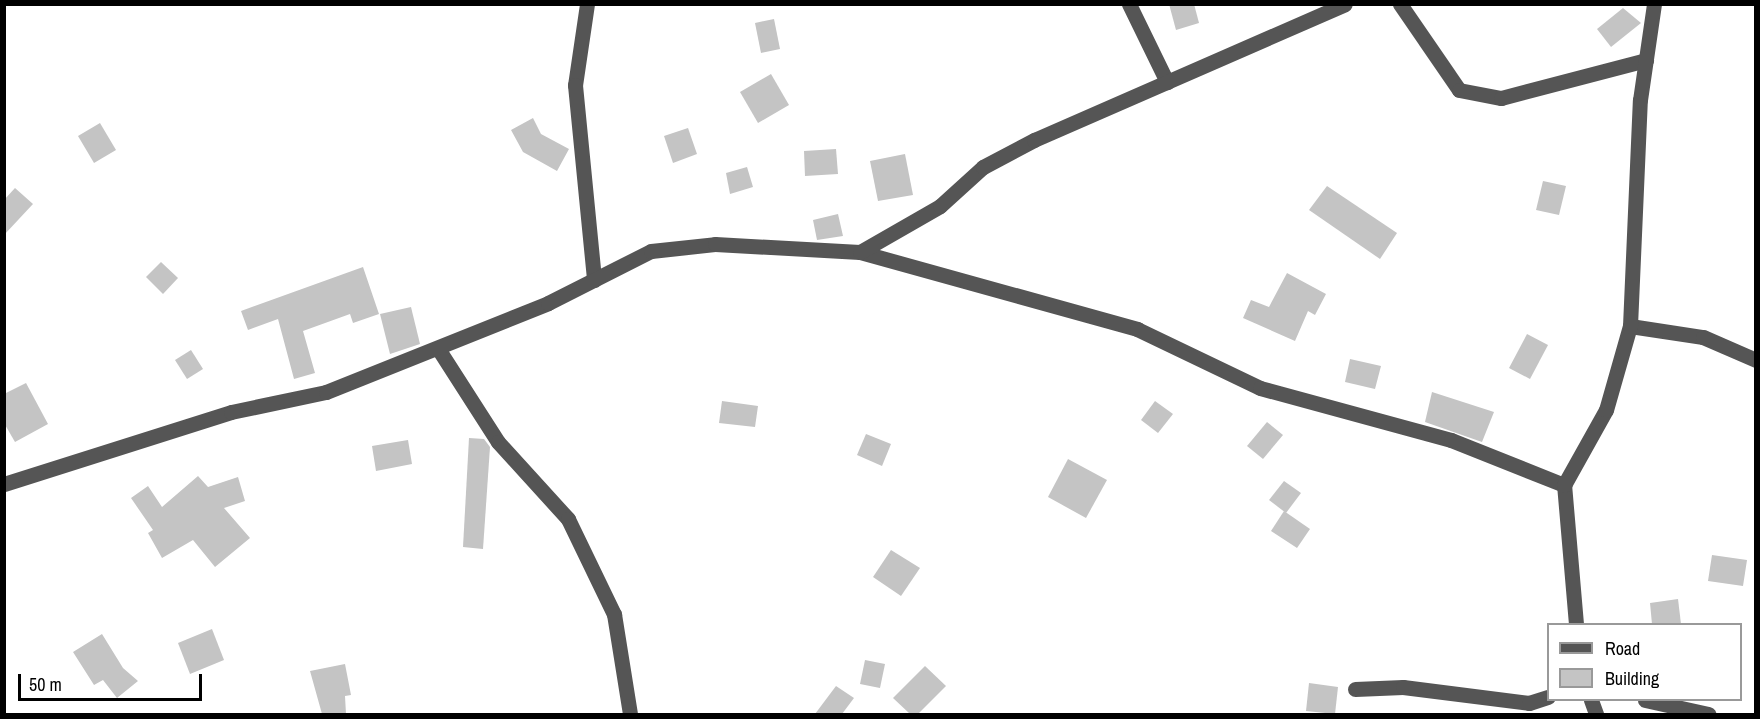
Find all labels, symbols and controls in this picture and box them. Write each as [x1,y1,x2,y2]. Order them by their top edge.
legend [1547,623,1742,701]
text: Road [1605,636,1640,661]
scale bar [21,662,206,700]
text: Building [1605,666,1659,691]
text: 50 m [29,672,62,697]

